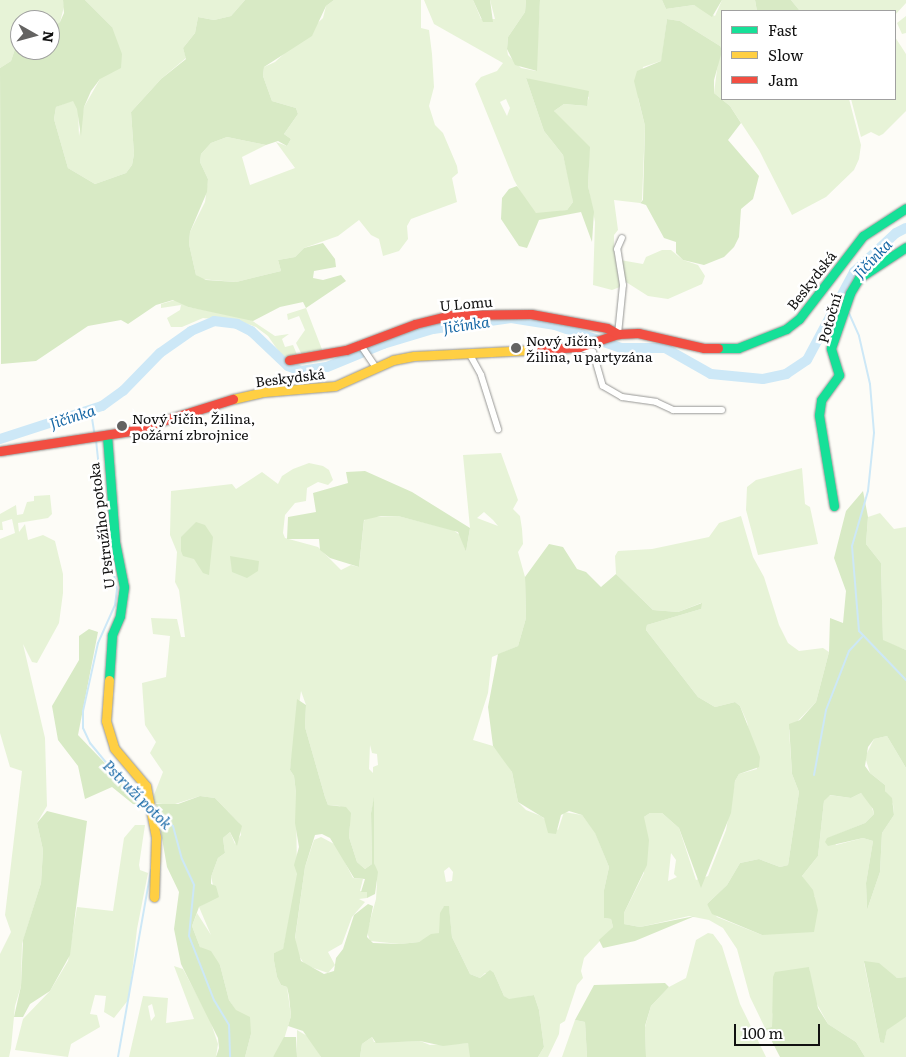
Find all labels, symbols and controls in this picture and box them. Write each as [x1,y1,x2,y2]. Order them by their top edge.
north arrow [10,10,60,60]
legend [721,10,896,100]
text: Fast [768,18,797,41]
text: N [38,30,60,44]
text: Slow [768,43,803,66]
text: Jam [768,68,798,91]
water label: Jičínka [849,235,895,281]
street label: Beskydská [783,247,839,313]
street label: Potoční [814,291,844,345]
street label: U Lomu [439,292,493,314]
water label: Jičínka [442,312,490,336]
place label: Nový Jičín, Žilina, u partyzána [526,332,652,364]
marker: Nový Jičín, Žilina, u partyzána [510,342,522,354]
street label: Beskydská [254,364,326,390]
water label: Jičínka [47,400,97,432]
place label: Nový Jičín, Žilina, požární zbrojnice [132,410,255,442]
marker: Nový Jičín, Žilina, požární zbrojnice [116,420,128,432]
street label: U Pstružího potoka [85,462,117,590]
water label: Pstruží potok [100,756,176,832]
scale bar [736,1014,822,1046]
text: 100 m [742,1021,783,1044]

